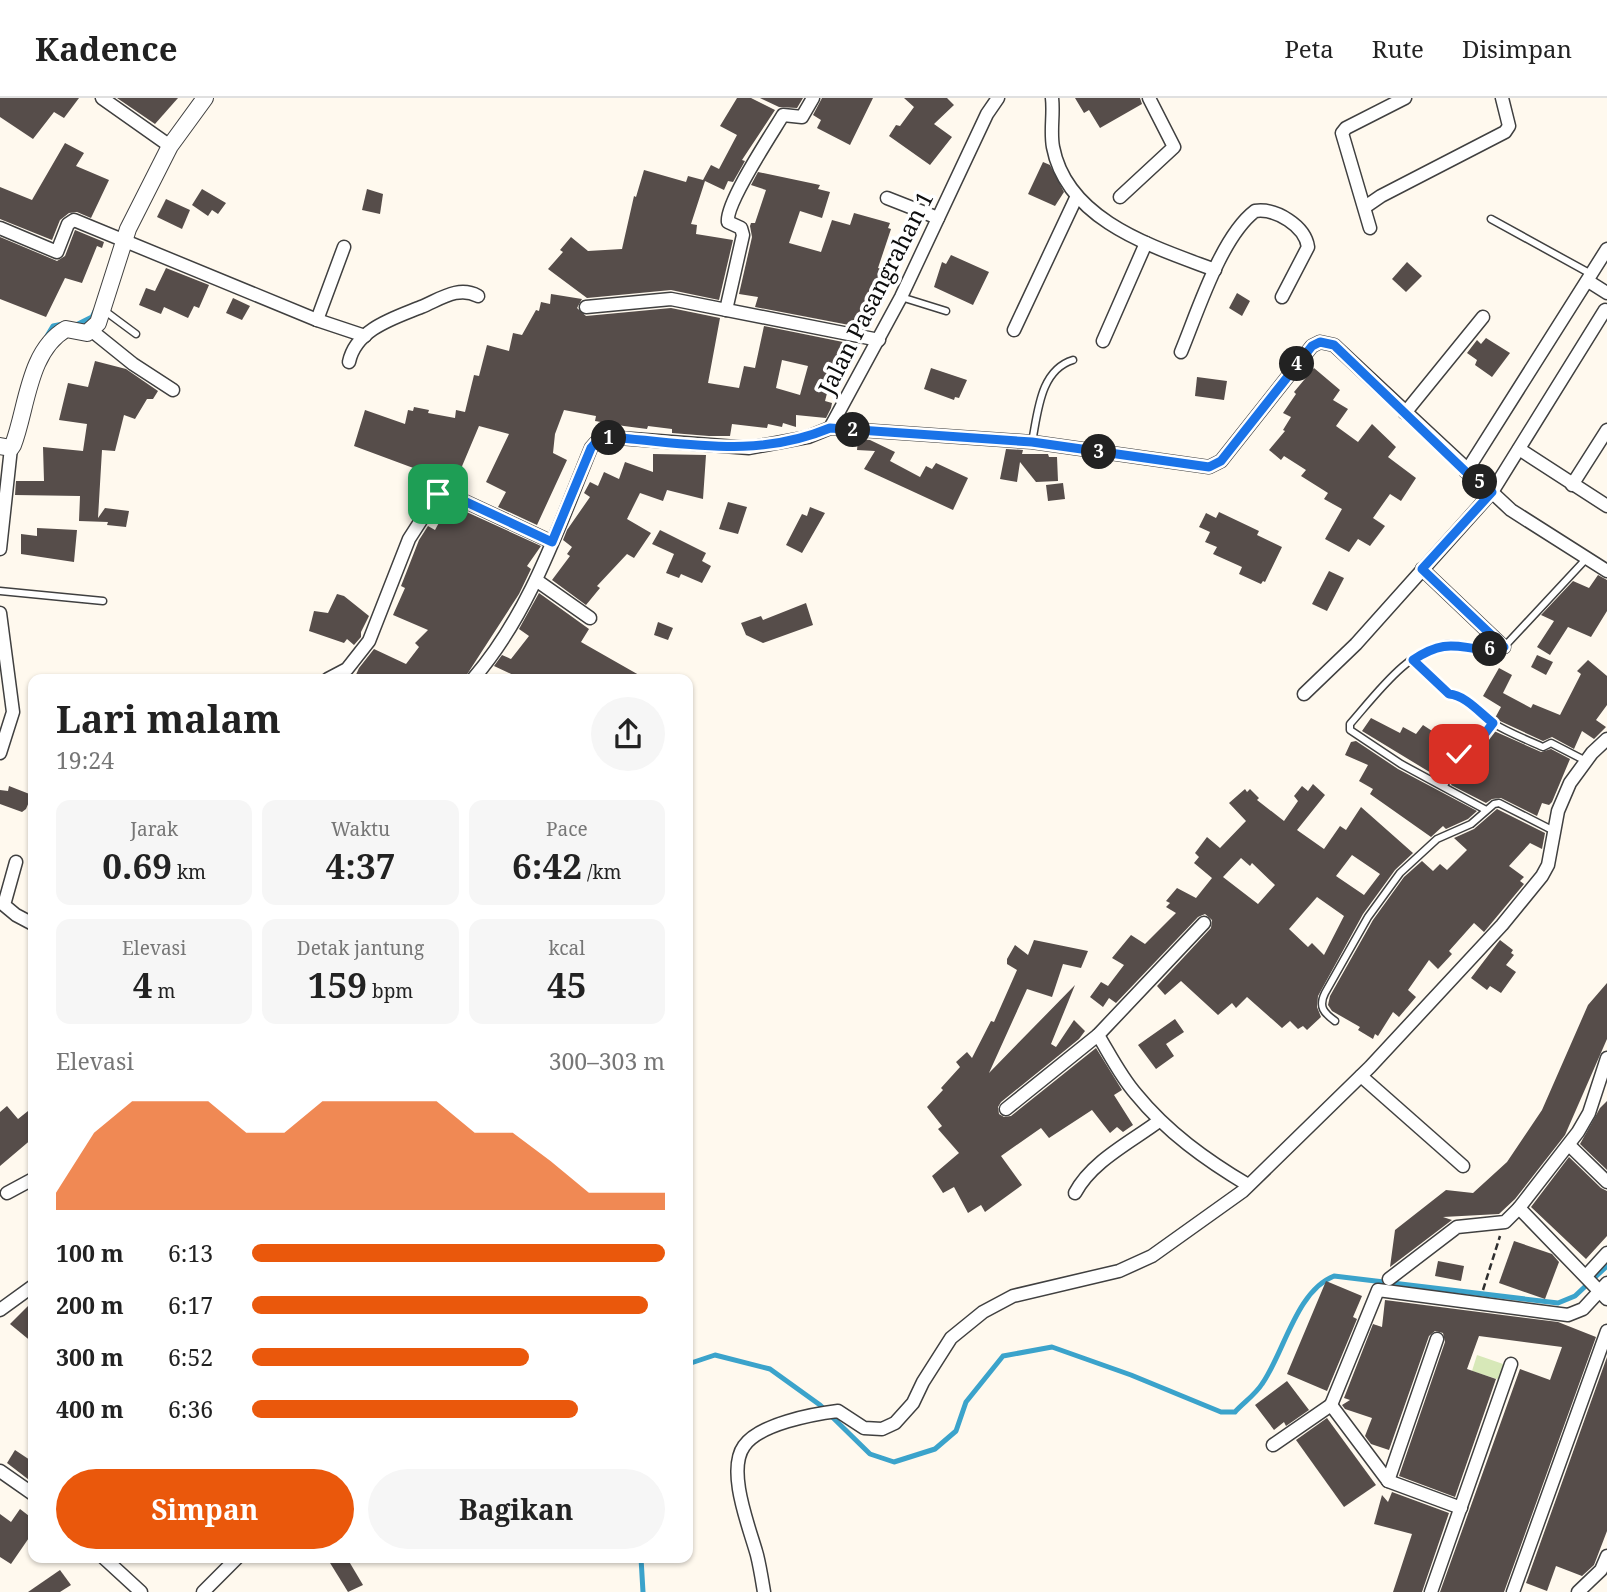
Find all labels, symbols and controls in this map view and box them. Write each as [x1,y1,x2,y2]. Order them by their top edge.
text: Kadence [35,26,178,71]
text: Peta [1284,32,1334,65]
text: Rute [1372,32,1424,65]
text: Disimpan [1462,32,1572,65]
street label: Jalan Pasangrahan 1 [810,185,940,400]
pin: 4 [1280,346,1314,382]
text: 4 [1291,350,1302,376]
pin: 2 [836,412,870,448]
text: 2 [847,416,858,442]
pin: 1 [592,420,626,456]
text: 1 [603,424,614,450]
pin: 3 [1082,434,1116,470]
text: 3 [1093,438,1104,464]
pin [408,464,468,524]
pin: 5 [1462,464,1498,500]
text: 5 [1474,468,1485,494]
icon: arrive [419,475,457,513]
pin: 6 [1472,632,1508,666]
text: 6 [1484,635,1495,661]
text: Lari malam [56,692,281,744]
button: share [591,697,665,771]
pin [1429,724,1489,784]
icon: check [1440,735,1478,773]
text: 19:24 [56,744,114,776]
text: Jarak [130,816,178,842]
text: Waktu [331,816,390,842]
text: Pace [546,816,588,842]
text: 0.69 [102,842,172,889]
text: 4:37 [326,842,395,889]
text: 6:42 [512,842,582,889]
text: km [172,859,206,885]
text: /km [582,859,622,885]
text: Elevasi [122,935,186,961]
text: Detak jantung [297,935,424,961]
text: kcal [548,935,585,961]
text: 4 [133,961,153,1008]
text: 159 [308,961,367,1008]
text: 45 [547,961,587,1008]
text: m [153,978,176,1004]
text: bpm [367,978,413,1004]
text: Elevasi [56,1045,134,1077]
text: 300–303 m [549,1045,665,1077]
text: 100 m [56,1237,124,1269]
text: 6:13 [168,1237,213,1269]
text: 200 m [56,1289,124,1321]
text: 6:17 [168,1289,213,1321]
text: 300 m [56,1341,124,1373]
text: 6:52 [168,1341,213,1373]
text: 400 m [56,1393,124,1425]
text: 6:36 [168,1393,213,1425]
button: Simpan [56,1469,354,1549]
button: Bagikan [368,1469,665,1549]

